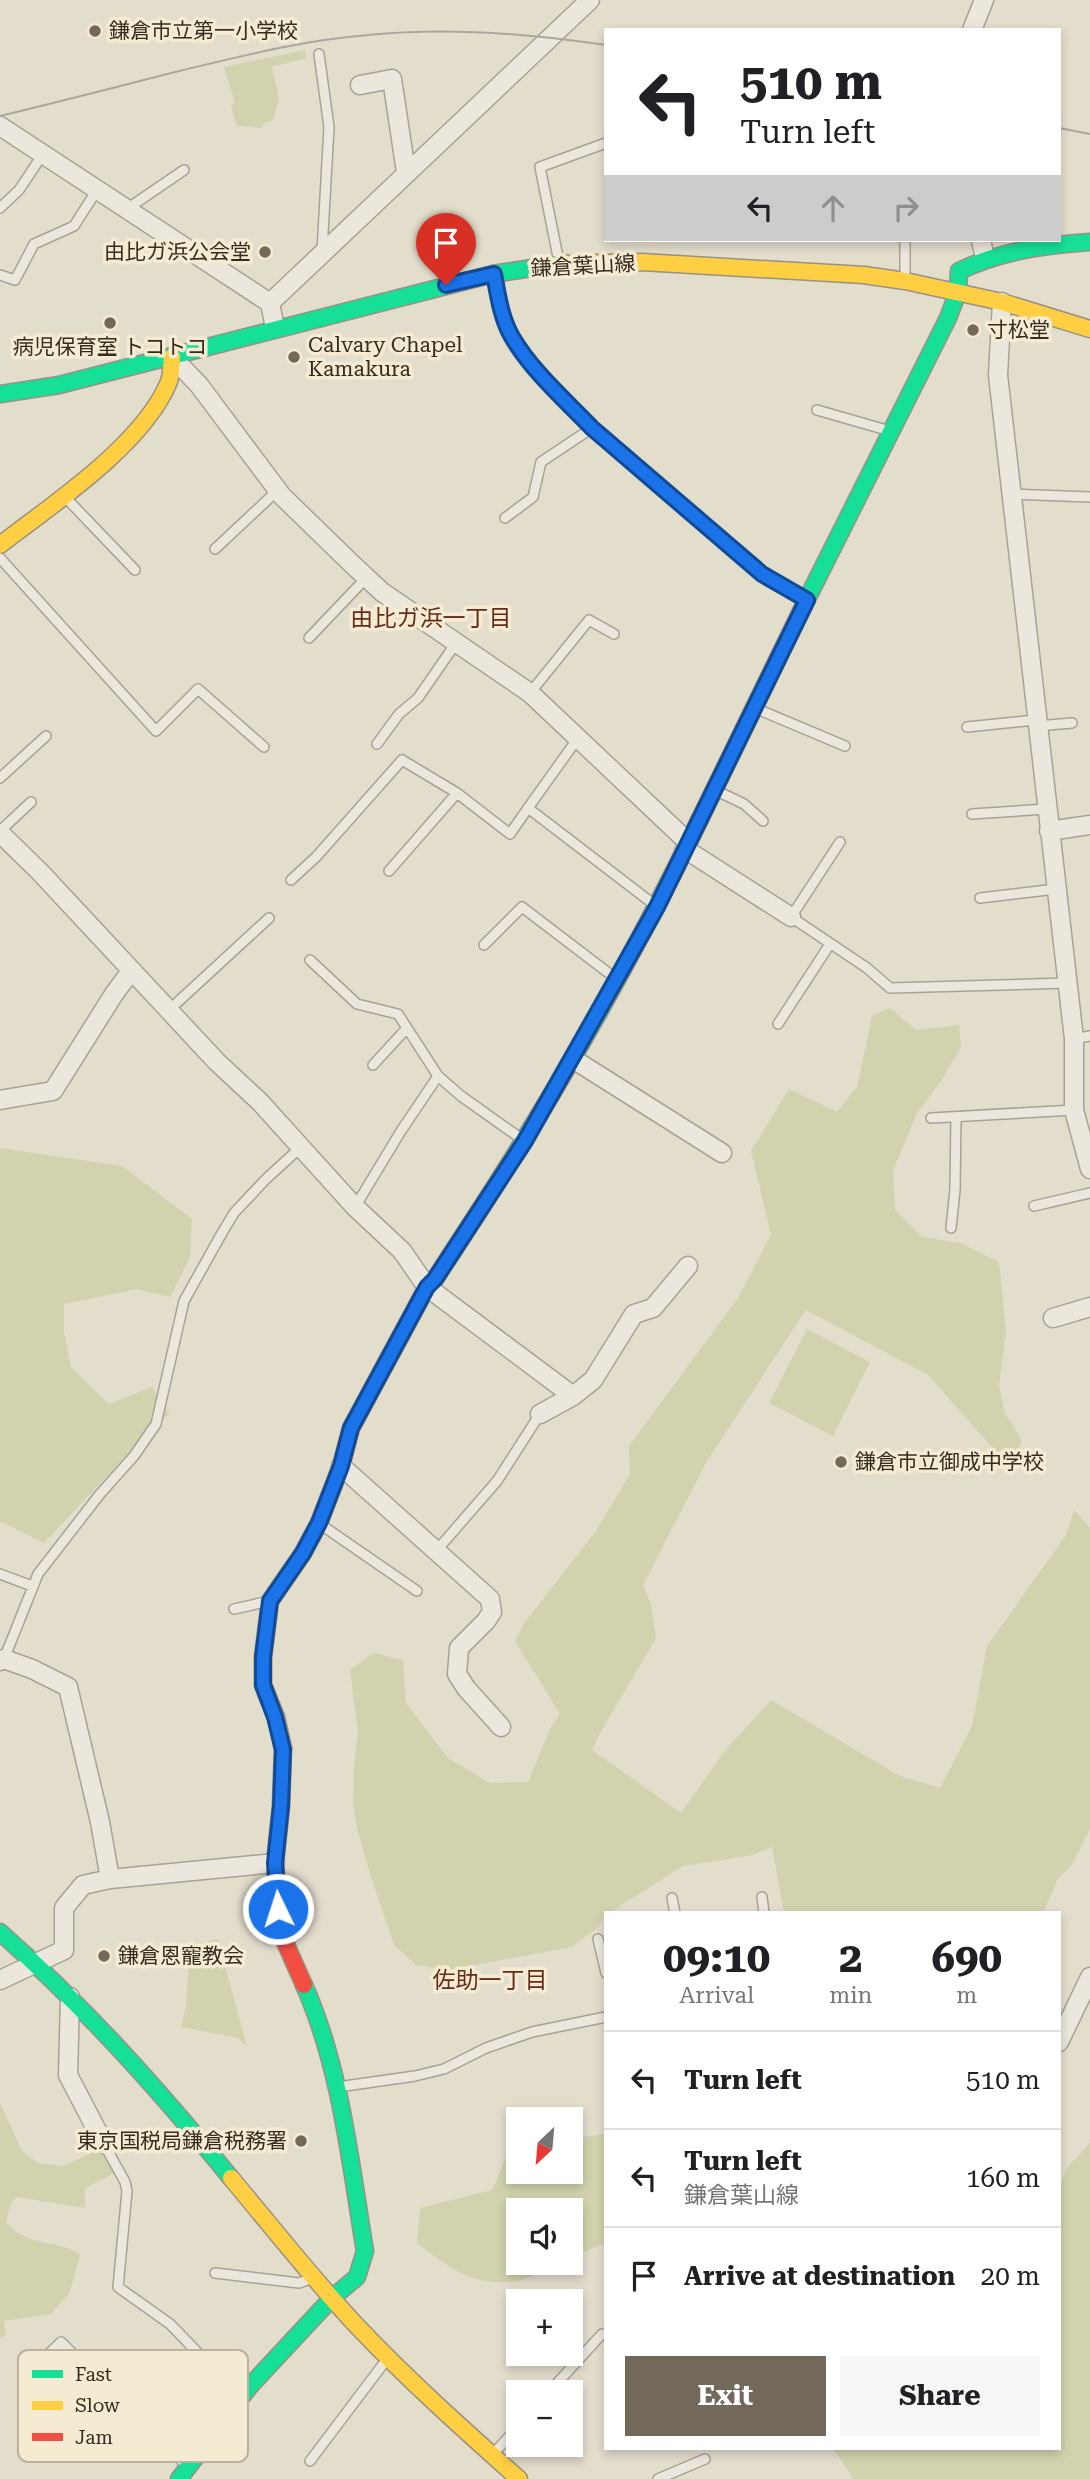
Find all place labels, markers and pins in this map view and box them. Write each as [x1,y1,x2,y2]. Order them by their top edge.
place label: 鎌倉市立第一小学校 [109,19,298,43]
marker: 鎌倉市立第一小学校 [87,23,103,39]
pin [416,213,476,285]
place label: 由比ガ浜公会堂 [104,240,251,264]
marker: 由比ガ浜公会堂 [257,244,273,260]
marker: 病児保育室 トコトコ [102,315,118,331]
place label: 寸松堂 [987,318,1050,342]
marker: 寸松堂 [965,322,981,338]
place label: Calvary Chapel Kamakura [308,333,463,381]
place label: 病児保育室 トコトコ [13,335,207,359]
marker: Calvary Chapel Kamakura [286,349,302,365]
place label: 鎌倉市立御成中学校 [855,1450,1044,1474]
marker: 鎌倉市立御成中学校 [833,1454,849,1470]
place label: 鎌倉恩寵教会 [118,1944,244,1968]
marker: 鎌倉恩寵教会 [96,1948,112,1964]
place label: 東京国税局鎌倉税務署 [77,2129,287,2153]
marker: 東京国税局鎌倉税務署 [293,2133,309,2149]

